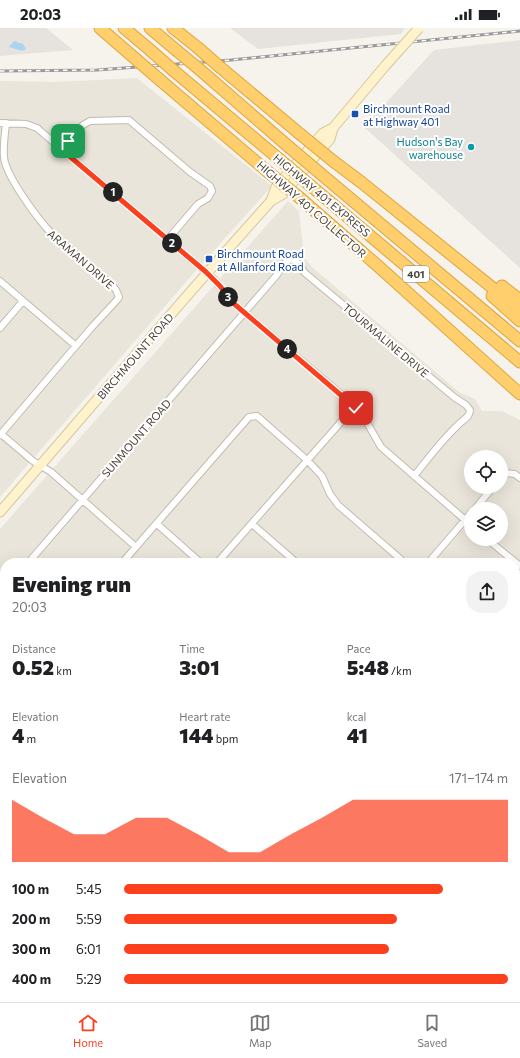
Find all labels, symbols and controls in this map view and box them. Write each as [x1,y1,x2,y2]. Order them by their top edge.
text: 20:03 [20,5,61,23]
place label: Birchmount Road at Highway 401 [363,102,450,128]
marker: Birchmount Road at Highway 401 [350,109,360,119]
pin [51,124,85,158]
icon: arrive [57,130,79,152]
place label: Hudson's Bay warehouse [397,135,463,161]
marker: Hudson's Bay warehouse [466,142,476,152]
street label: HIGHWAY 401 EXPRESS [271,151,373,239]
street label: HIGHWAY 401 COLLECTOR [255,158,370,260]
pin: 1 [103,182,123,202]
text: 1 [111,185,115,198]
street label: ARAMAN DRIVE [45,227,117,291]
pin: 2 [162,233,182,253]
text: 2 [169,236,175,249]
place label: Birchmount Road at Allanford Road [217,247,304,273]
marker: Birchmount Road at Allanford Road [204,254,214,264]
road number: 401 [403,266,429,282]
pin: 3 [218,287,238,307]
text: 3 [225,290,231,303]
street label: TOURMALINE DRIVE [340,300,432,380]
street label: BIRCHMOUNT ROAD [94,310,176,402]
pin: 4 [277,339,297,359]
text: 4 [284,342,290,355]
pin [339,391,373,425]
street label: SUNMOUNT ROAD [99,396,173,480]
icon: check [345,397,367,419]
map controls [464,450,508,546]
button: locate [464,450,508,494]
button: layers [464,502,508,546]
text: Evening run [12,570,131,597]
button: share [466,571,508,613]
text: 20:03 [12,599,47,615]
text: Distance [12,642,56,655]
text: Time [179,642,205,655]
text: Pace [347,642,371,655]
text: 0.52 [12,655,54,679]
text: 3:01 [179,655,219,679]
text: 5:48 [347,655,389,679]
text: km [54,664,72,677]
text: /km [389,664,412,677]
text: Elevation [12,710,58,723]
text: Heart rate [179,710,230,723]
text: kcal [347,710,366,723]
text: 4 [12,723,24,747]
text: 144 [179,723,214,747]
text: 41 [347,723,368,747]
text: m [24,732,36,745]
text: bpm [214,732,238,745]
text: Elevation [12,770,67,786]
text: 171–174 m [449,770,508,786]
text: 100 m [12,881,49,897]
text: 5:45 [76,881,102,897]
text: 200 m [12,911,50,927]
text: 5:59 [76,911,102,927]
text: 300 m [12,941,51,957]
text: 6:01 [76,941,101,957]
text: 400 m [12,971,51,987]
text: 5:29 [76,971,102,987]
tab: Home [73,1012,103,1049]
tab: Map [249,1012,272,1049]
tab: Saved [417,1012,447,1049]

